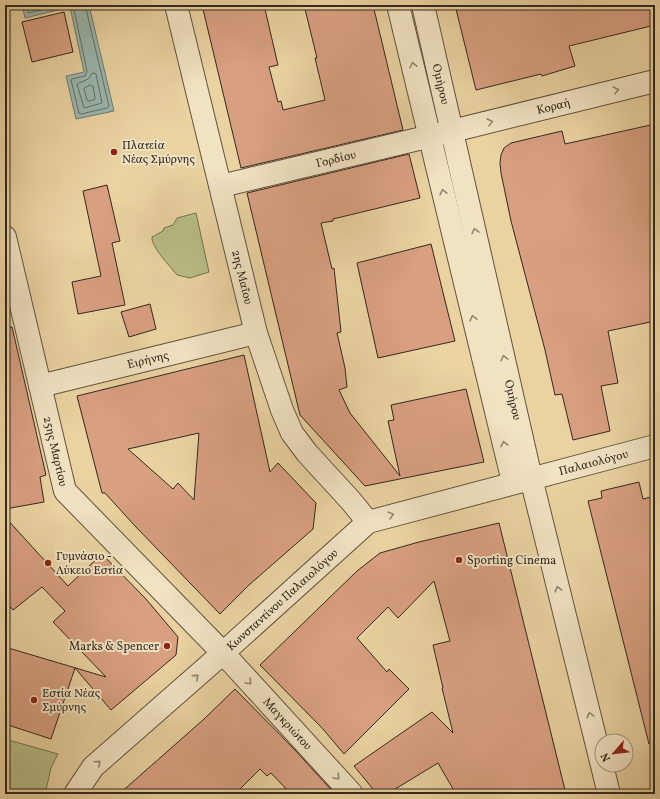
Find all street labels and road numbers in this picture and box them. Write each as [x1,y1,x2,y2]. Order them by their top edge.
street label: Ομήρου [428,62,452,106]
street label: Κοραή [535,95,572,119]
street label: Γορδίου [314,147,358,172]
street label: 2ης Μαΐου [227,248,256,306]
street label: Ειρήνης [126,348,171,373]
street label: Ομήρου [500,378,525,422]
street label: 25ης Μαρτίου [39,415,71,488]
street label: Παλαιολόγου [557,446,630,480]
street label: Κωνσταντίνου Παλαιολόγου [224,546,342,655]
street label: Μαγκριώτου [259,695,315,754]

